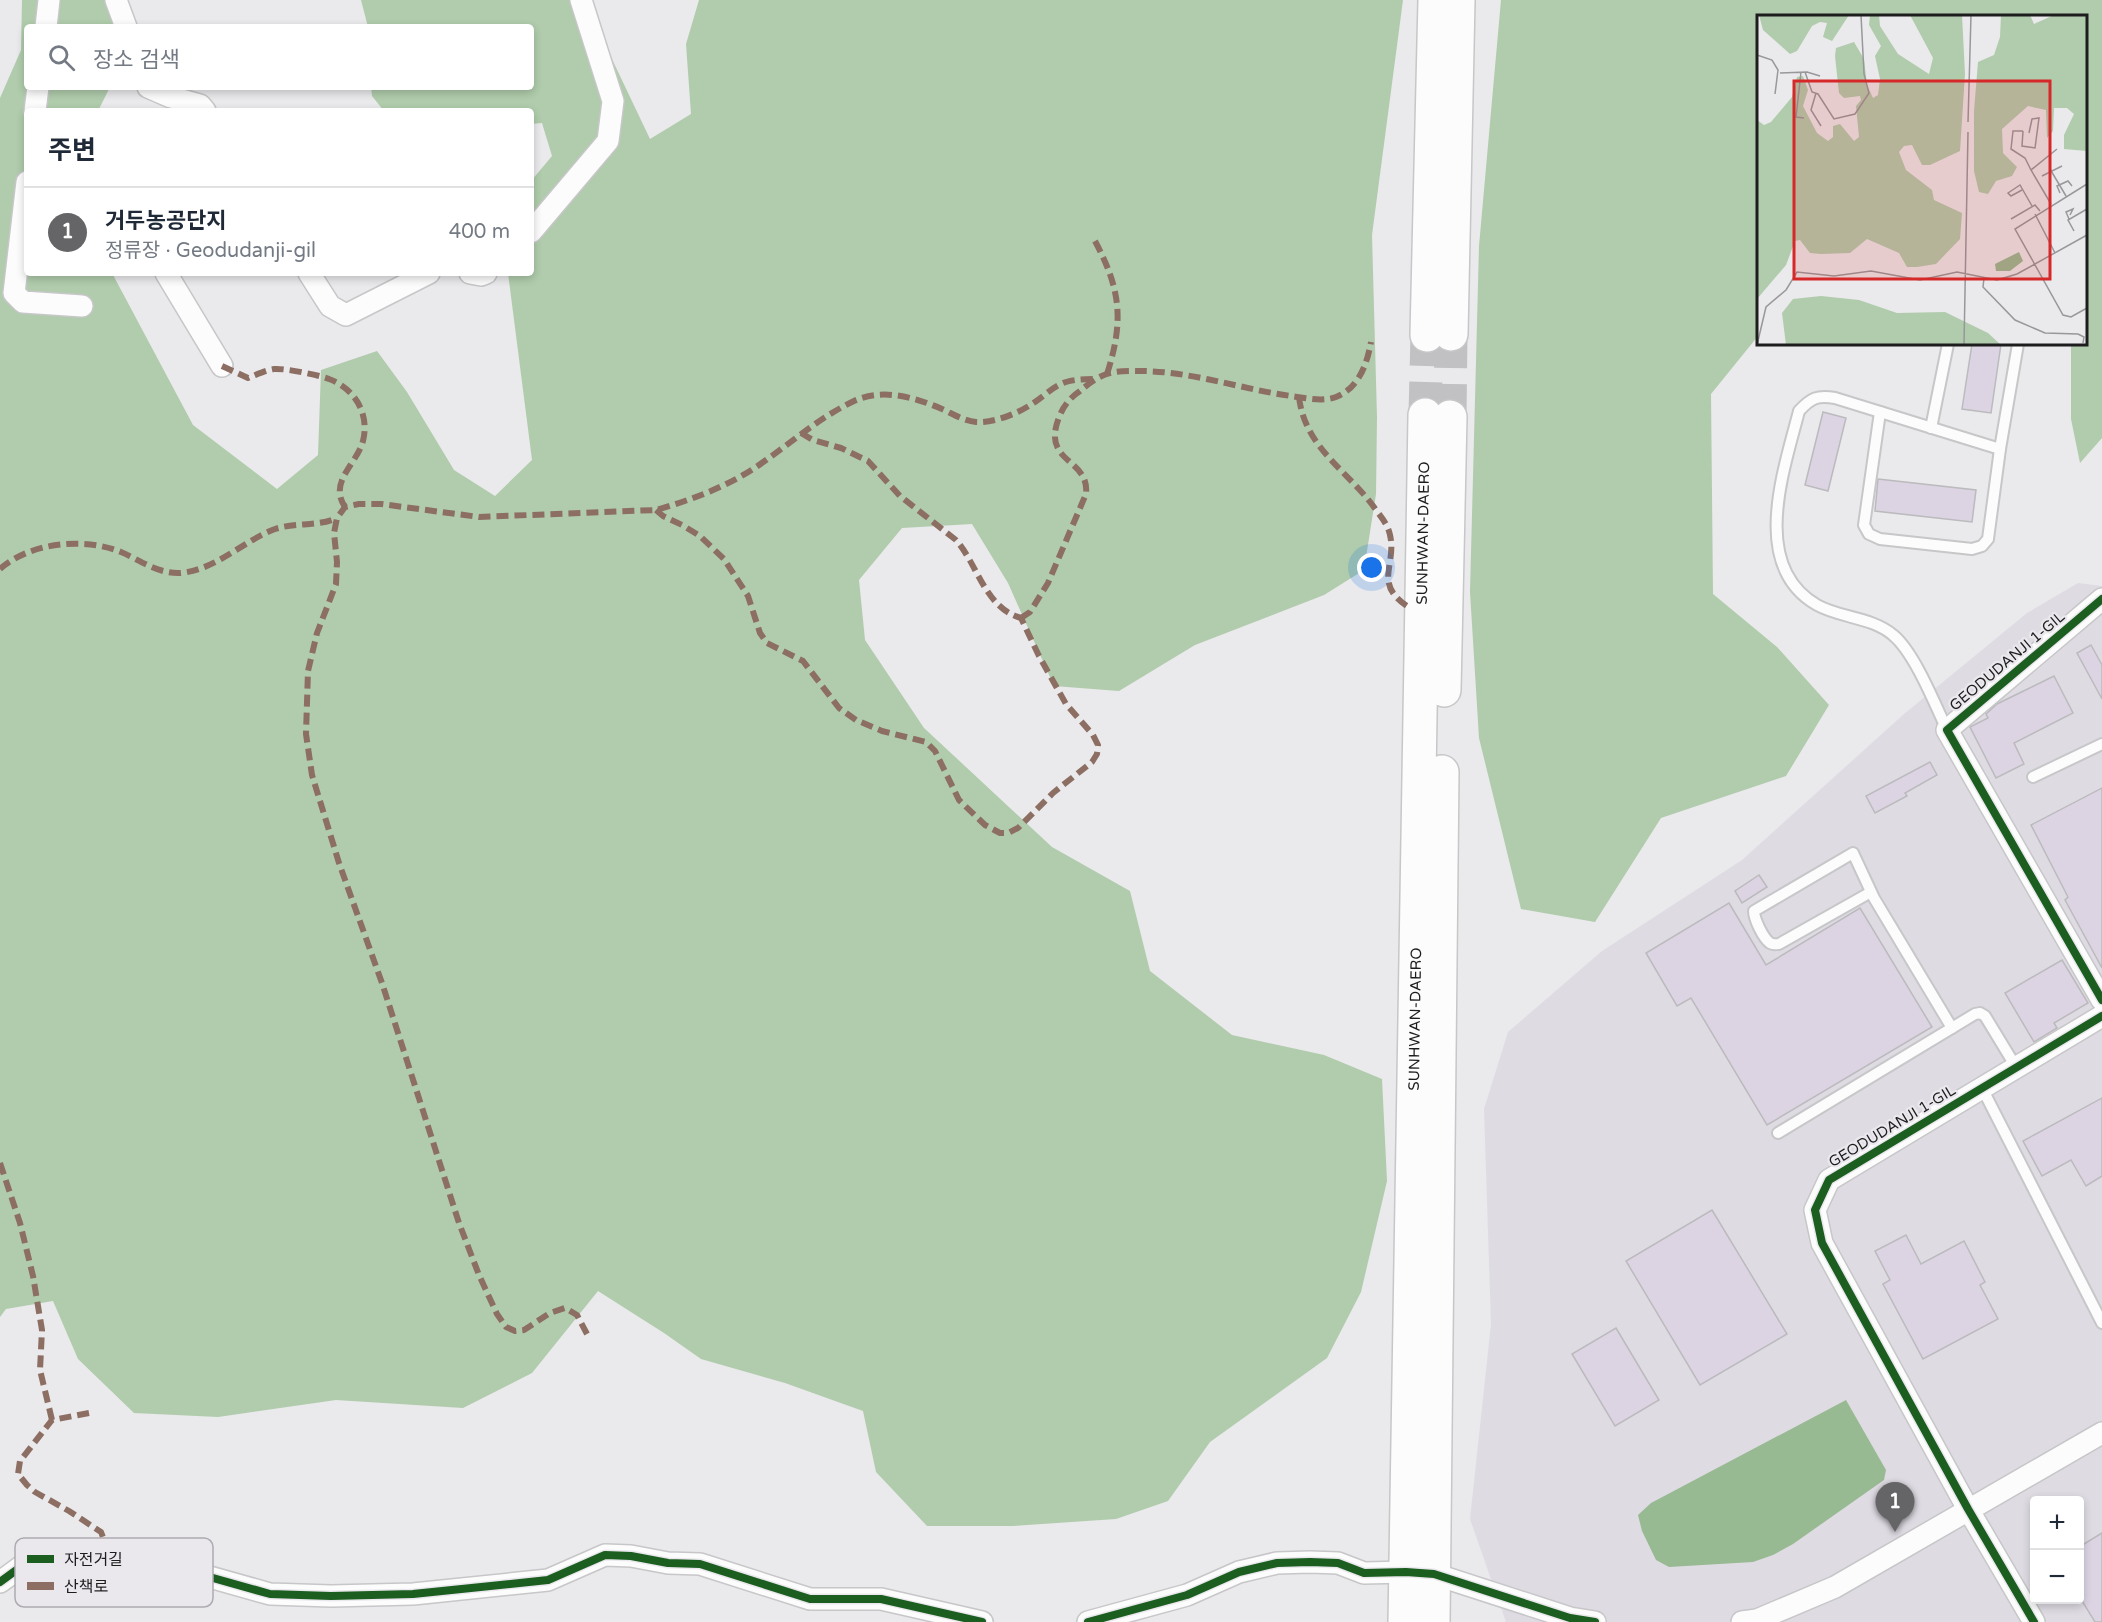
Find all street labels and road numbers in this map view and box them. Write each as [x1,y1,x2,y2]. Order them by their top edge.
street label: SUNHWAN-DAERO [1413,461,1433,605]
street label: GEODUDANJI 1-GIL [1946,607,2069,714]
street label: SUNHWAN-DAERO [1405,947,1425,1091]
street label: GEODUDANJI 1-GIL [1825,1081,1959,1171]

